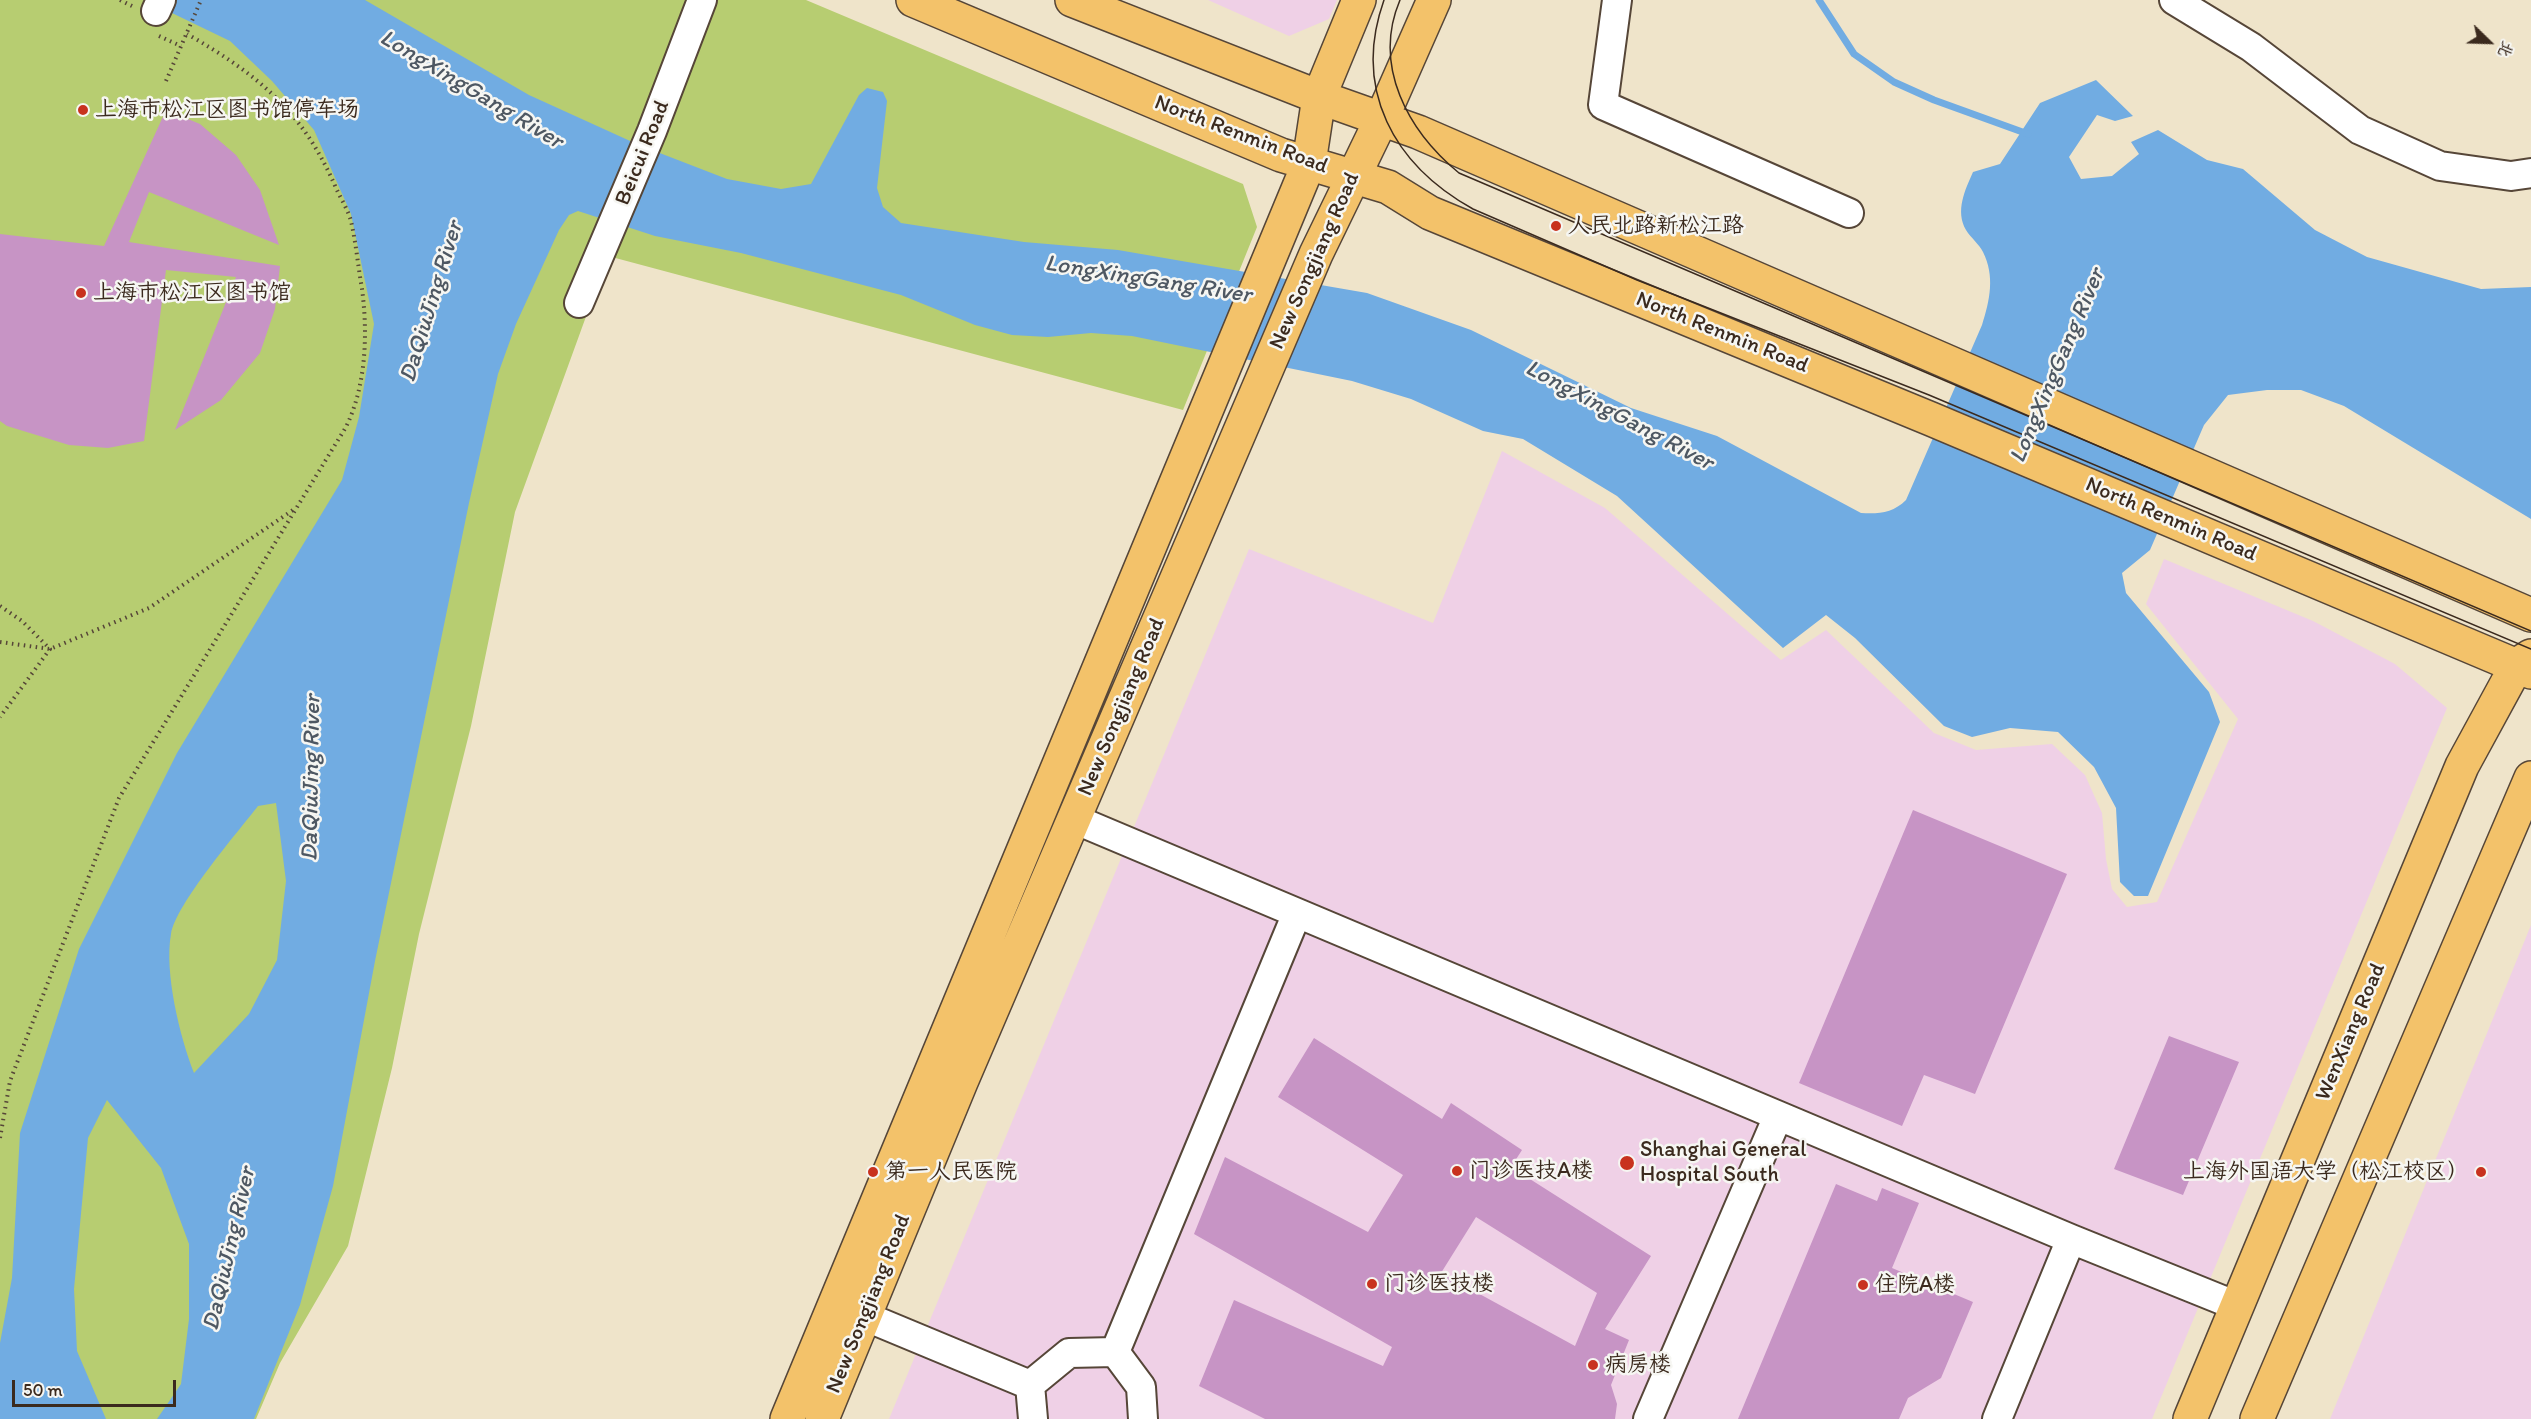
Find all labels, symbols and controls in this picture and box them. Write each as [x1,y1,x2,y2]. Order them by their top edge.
north arrow [2459,12,2519,72]
water label: LongXingGang River [374,24,568,156]
text: 北 [2494,38,2518,60]
street label: North Renmin Road [1150,90,1332,180]
place label: 上海市松江区图书馆停车场 [95,97,359,123]
street label: Beicui Road [610,97,676,209]
marker: 上海市松江区图书馆停车场 [76,103,90,117]
street label: New Songjiang Road [1264,168,1366,354]
place label: 人民北路新松江路 [1568,213,1744,239]
water label: DaQiuJing River [394,218,470,386]
marker: 人民北路新松江路 [1549,219,1563,233]
water label: LongXingGang River [1043,249,1253,311]
water label: LongXingGang River [2004,264,2112,468]
place label: 上海市松江区图书馆 [93,280,291,306]
marker: 上海市松江区图书馆 [74,286,88,300]
street label: North Renmin Road [1632,286,1812,380]
water label: LongXingGang River [1520,354,1718,478]
street label: North Renmin Road [2081,472,2261,568]
street label: New Songjiang Road [1073,614,1171,800]
water label: DaQiuJing River [296,695,328,861]
street label: WenXiang Road [2310,959,2392,1105]
place label: Shanghai General Hospital South [1640,1137,1806,1188]
marker: Shanghai General Hospital South [1618,1154,1636,1172]
place label: 门诊医技A楼 [1469,1158,1593,1184]
place label: 第一人民医院 [885,1159,1017,1185]
place label: 上海外国语大学（松江校区） [2183,1159,2469,1185]
marker: 门诊医技A楼 [1450,1164,1464,1178]
water label: DaQiuJing River [197,1165,263,1333]
marker: 第一人民医院 [866,1165,880,1179]
marker: 上海外国语大学（松江校区） [2474,1165,2488,1179]
street label: New Songjiang Road [821,1211,917,1397]
place label: 门诊医技楼 [1384,1271,1494,1297]
place label: 住院A楼 [1875,1272,1955,1298]
marker: 门诊医技楼 [1365,1277,1379,1291]
marker: 住院A楼 [1856,1278,1870,1292]
place label: 病房楼 [1605,1352,1671,1378]
marker: 病房楼 [1586,1358,1600,1372]
scale bar [15,1368,178,1406]
text: 50 m [23,1379,63,1401]

